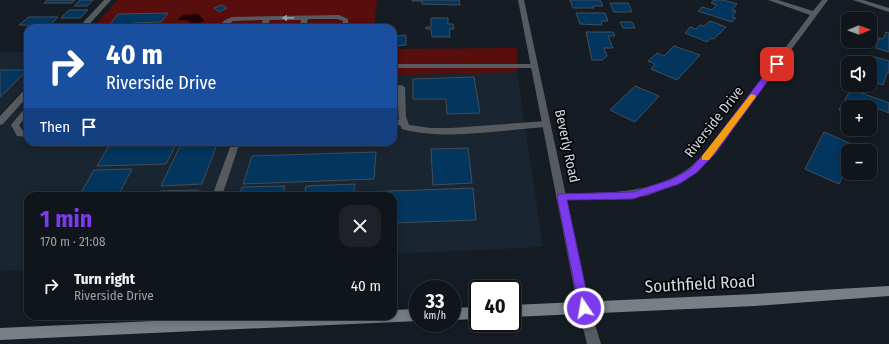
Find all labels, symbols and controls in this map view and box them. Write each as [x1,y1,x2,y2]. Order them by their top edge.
north arrow [841,12,877,48]
map controls [841,12,877,180]
one-way arrow [282,15,294,22]
text: 40 m [106,38,163,71]
icon: right [40,40,92,92]
pin [760,47,794,81]
icon: arrive [766,53,788,75]
button: sound [841,56,877,92]
text: Riverside Drive [106,72,216,94]
street label: Riverside Drive [681,83,747,161]
button: + [841,100,877,136]
street label: Beverly Road [551,108,583,184]
icon: arrive [78,116,100,138]
text: Then [40,118,70,136]
button: − [841,144,877,180]
text: 1 min [40,205,92,233]
button: close [339,205,381,247]
text: 170 m · 21:08 [40,234,105,249]
text: Turn right [74,270,135,288]
street label: Southfield Road [644,271,756,297]
icon: right [40,275,62,297]
text: 40 m [351,277,381,295]
speed limit sign: 40 [469,280,521,332]
position arrow [563,287,605,329]
text: Riverside Drive [74,288,154,303]
text: 33 [426,289,444,313]
text: km/h [424,310,446,322]

